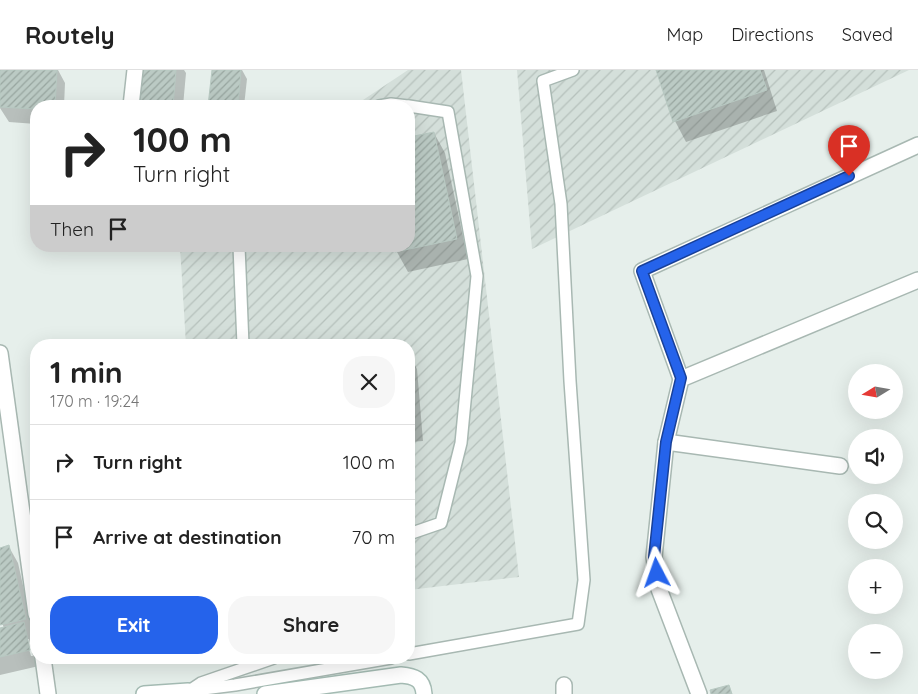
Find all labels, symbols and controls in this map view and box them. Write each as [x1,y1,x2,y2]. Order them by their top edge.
text: Routely [25,20,115,50]
text: Map [666,23,703,46]
text: Directions [731,23,814,46]
text: Saved [842,23,893,46]
text: 100 m [133,117,232,161]
icon: right [50,120,115,185]
pin [828,125,870,176]
icon: arrive [835,132,863,160]
text: Turn right [133,160,230,188]
icon: arrive [104,215,132,243]
text: Then [50,217,94,241]
text: 1 min [50,353,123,391]
button: close [343,356,395,408]
north arrow [848,364,902,419]
map controls [848,364,903,679]
text: 170 m · 19:24 [50,391,139,411]
button: sound [848,429,903,484]
icon: right [50,448,78,476]
text: Turn right [93,450,182,474]
text: 100 m [343,450,395,474]
button: search [848,494,903,549]
icon: arrive [50,523,78,551]
text: Arrive at destination [93,525,282,549]
text: 70 m [351,525,395,549]
position arrow [630,546,682,598]
button: + [848,559,903,614]
button: Exit [50,596,218,654]
button: Share [228,596,395,654]
button: − [848,624,903,679]

